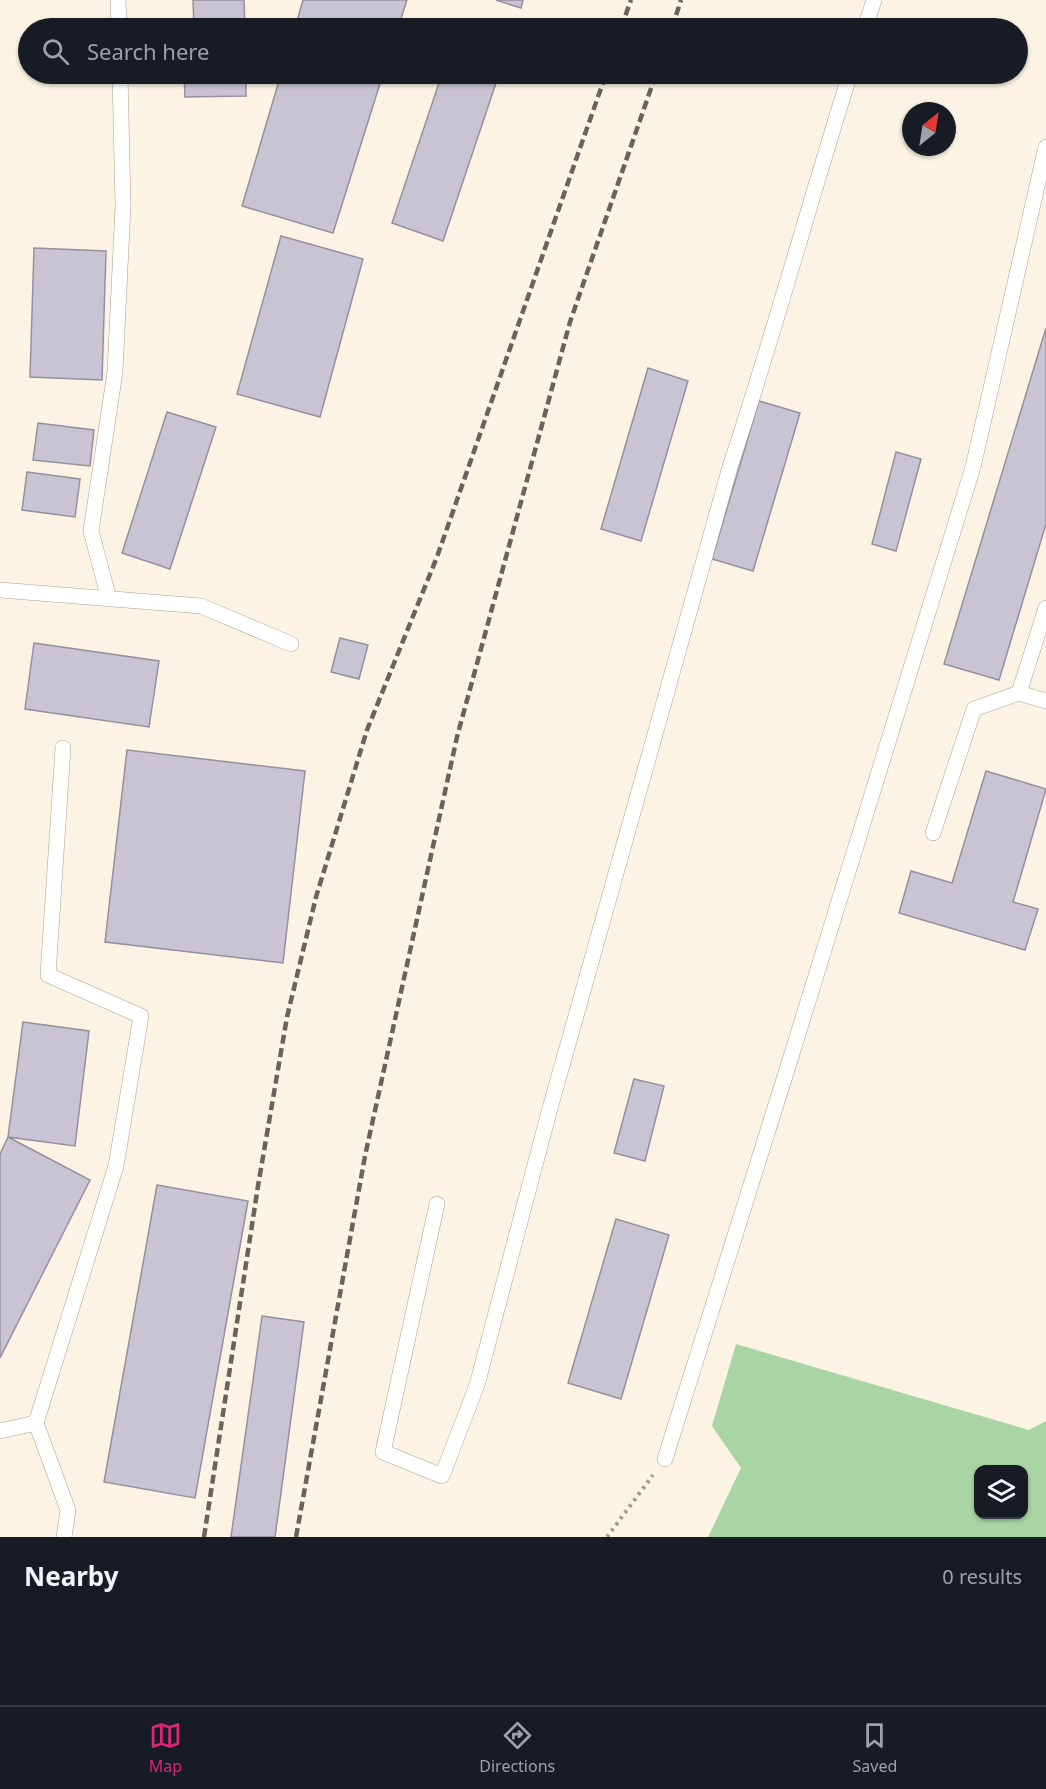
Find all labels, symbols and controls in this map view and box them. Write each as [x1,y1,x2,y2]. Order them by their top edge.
search box [18,18,1028,84]
icon: search [39,35,72,68]
text: Search here [87,36,209,66]
north arrow [902,102,956,156]
map controls [974,1465,1028,1519]
button: layers [974,1465,1028,1519]
text: Nearby [24,1558,119,1594]
text: 0 results [942,1563,1022,1590]
tab: Map [149,1719,182,1777]
tab: Directions [479,1719,555,1777]
tab: Saved [853,1719,897,1777]

